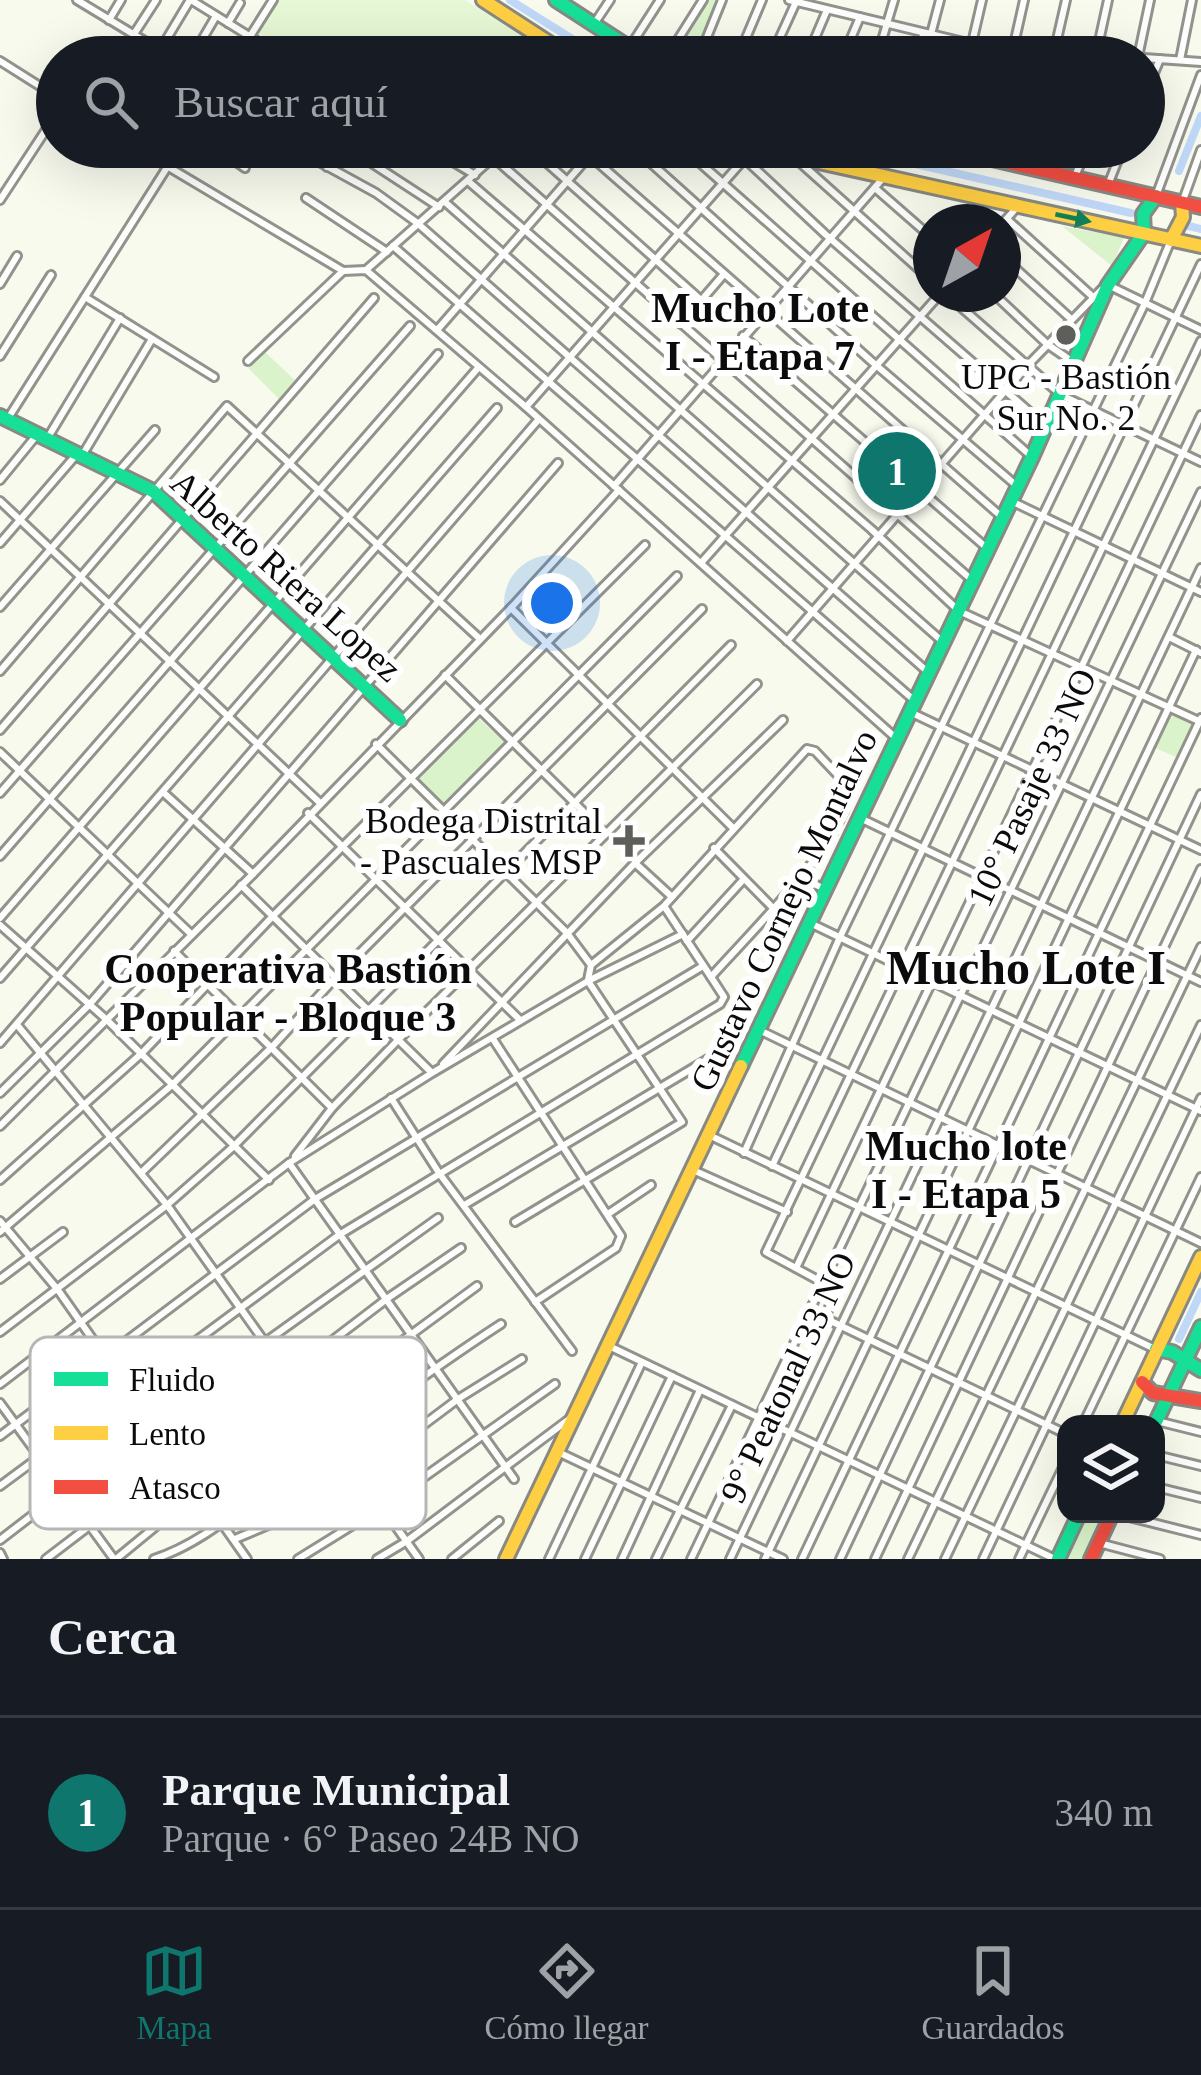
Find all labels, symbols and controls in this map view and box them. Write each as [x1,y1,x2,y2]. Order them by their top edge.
search box [36,36,1165,168]
icon: search [78,69,144,135]
text: Buscar aquí [174,77,388,127]
north arrow [913,204,1021,312]
one-way arrow [1055,209,1093,228]
district label: Mucho Lote I - Etapa 7 [651,285,869,379]
marker: UPC - Bastión Sur No. 2 [1053,322,1079,348]
place label: UPC - Bastión Sur No. 2 [961,357,1171,438]
pin: 1 [858,426,936,516]
street label: Alberto Riera Lopez [163,462,410,690]
your location [522,573,582,633]
street label: 10° Pasaje 33 NO [959,662,1104,913]
street label: Gustavo Cornejo Montalvo [683,723,885,1097]
place label: Bodega Distrital - Pascuales MSP [360,801,602,882]
marker: Bodega Distrital - Pascuales MSP [613,825,645,857]
district label: Mucho Lote I [886,941,1166,994]
district label: Cooperativa Bastión Popular - Bloque 3 [104,946,472,1040]
district label: Mucho lote I - Etapa 5 [865,1123,1067,1217]
street label: 9° Peatonal 33 NO [712,1246,863,1509]
legend [30,1337,426,1529]
text: Fluido [129,1362,215,1398]
map controls [1057,1415,1165,1523]
button: layers [1057,1415,1165,1523]
text: Lento [129,1416,206,1452]
text: Atasco [129,1470,221,1506]
text: Cerca [48,1609,177,1665]
text: Parque Municipal [162,1765,510,1815]
text: 1 [77,1791,97,1834]
text: 340 m [1054,1791,1153,1834]
text: Parque · 6° Paseo 24B NO [162,1817,579,1860]
tab: Mapa [136,1938,212,2047]
tab: Cómo llegar [485,1938,649,2047]
tab: Guardados [922,1938,1065,2047]

